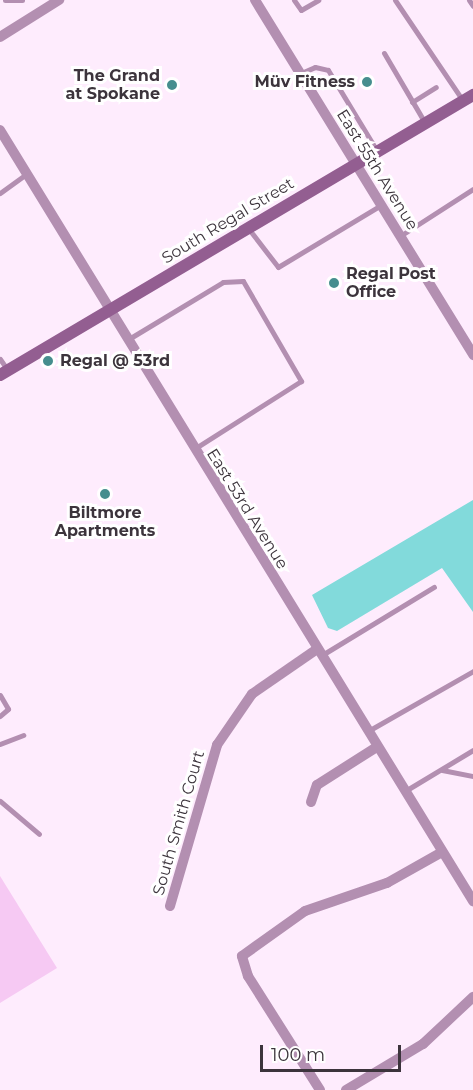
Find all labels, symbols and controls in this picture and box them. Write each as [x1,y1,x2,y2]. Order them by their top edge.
place label: The Grand at Spokane [66,66,160,104]
place label: Müv Fitness [254,72,355,92]
marker: Müv Fitness [360,75,374,89]
marker: The Grand at Spokane [165,78,179,92]
street label: East 55th Avenue [332,106,422,234]
street label: South Regal Street [158,174,298,268]
place label: Regal Post Office [346,264,436,302]
marker: Regal Post Office [327,276,341,290]
place label: Regal @ 53rd [60,351,170,371]
marker: Regal @ 53rd [41,354,55,368]
street label: East 53rd Avenue [202,445,292,573]
marker: Biltmore Apartments [98,487,112,501]
place label: Biltmore Apartments [55,503,155,541]
street label: South Smith Court [149,748,209,898]
scale bar [263,1033,404,1071]
text: 100 m [271,1044,325,1066]

